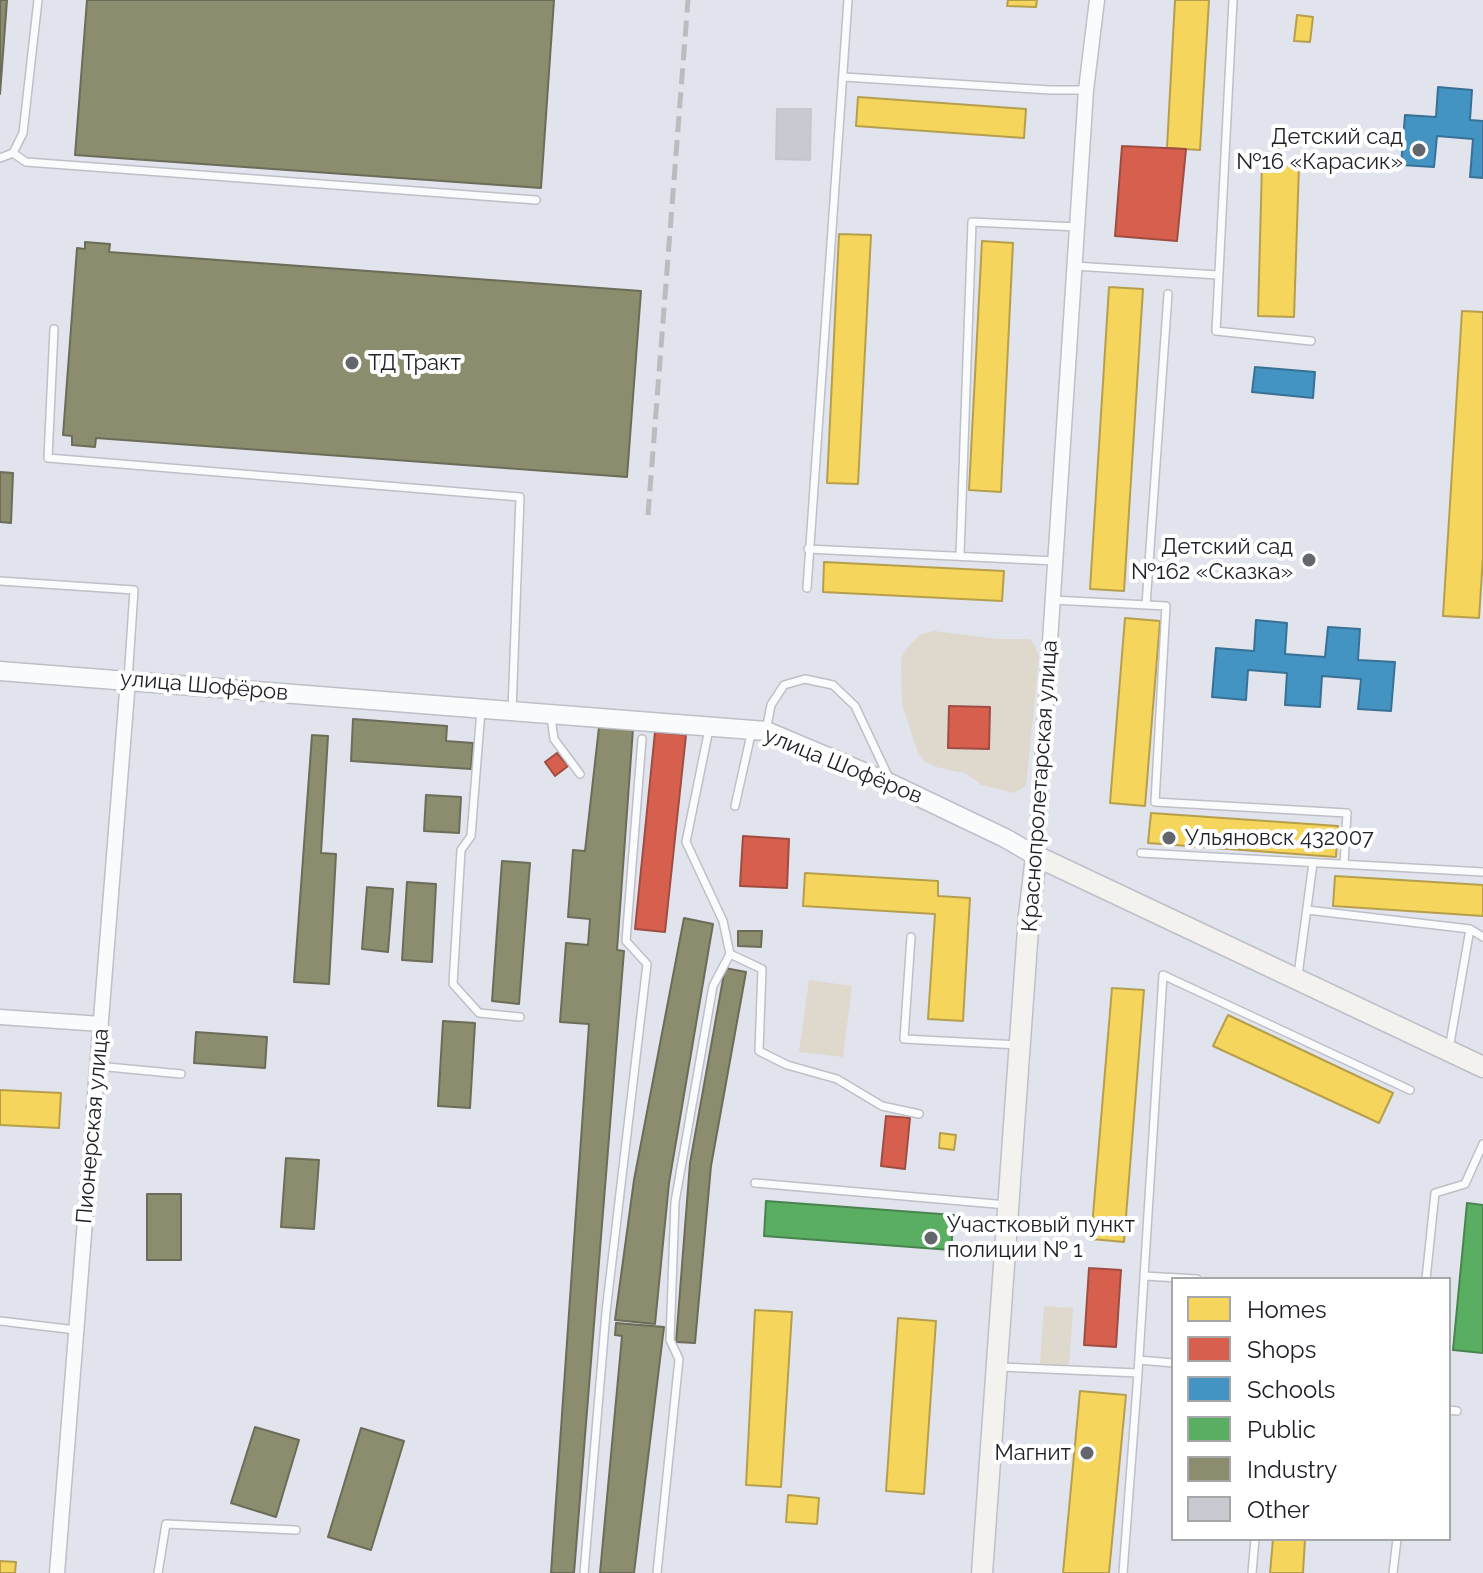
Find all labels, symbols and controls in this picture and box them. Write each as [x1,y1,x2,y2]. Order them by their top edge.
place label: Детский сад №16 «Карасик» [1236,124,1403,176]
marker: Детский сад №16 «Карасик» [1410,141,1428,159]
place label: ТД Тракт [368,350,461,376]
marker: ТД Тракт [343,354,361,372]
place label: Детский сад №162 «Сказка» [1131,534,1293,586]
marker: Детский сад №162 «Сказка» [1300,551,1318,569]
street label: Краснопролетарская улица [1017,639,1063,933]
street label: улица Шофёров [119,666,289,706]
street label: улица Шофёров [760,722,926,810]
place label: Ульяновск 432007 [1185,825,1374,851]
marker: Ульяновск 432007 [1160,829,1178,847]
street label: Пионерская улица [71,1027,115,1225]
place label: Участковый пункт полиции № 1 [947,1212,1135,1264]
marker: Участковый пункт полиции № 1 [922,1229,940,1247]
legend [1171,1277,1451,1541]
text: Homes [1247,1295,1327,1324]
text: Shops [1247,1335,1316,1364]
text: Schools [1247,1375,1335,1404]
text: Public [1247,1415,1316,1444]
place label: Магнит [995,1440,1071,1466]
marker: Магнит [1078,1444,1096,1462]
text: Industry [1247,1455,1337,1484]
text: Other [1247,1495,1310,1524]

